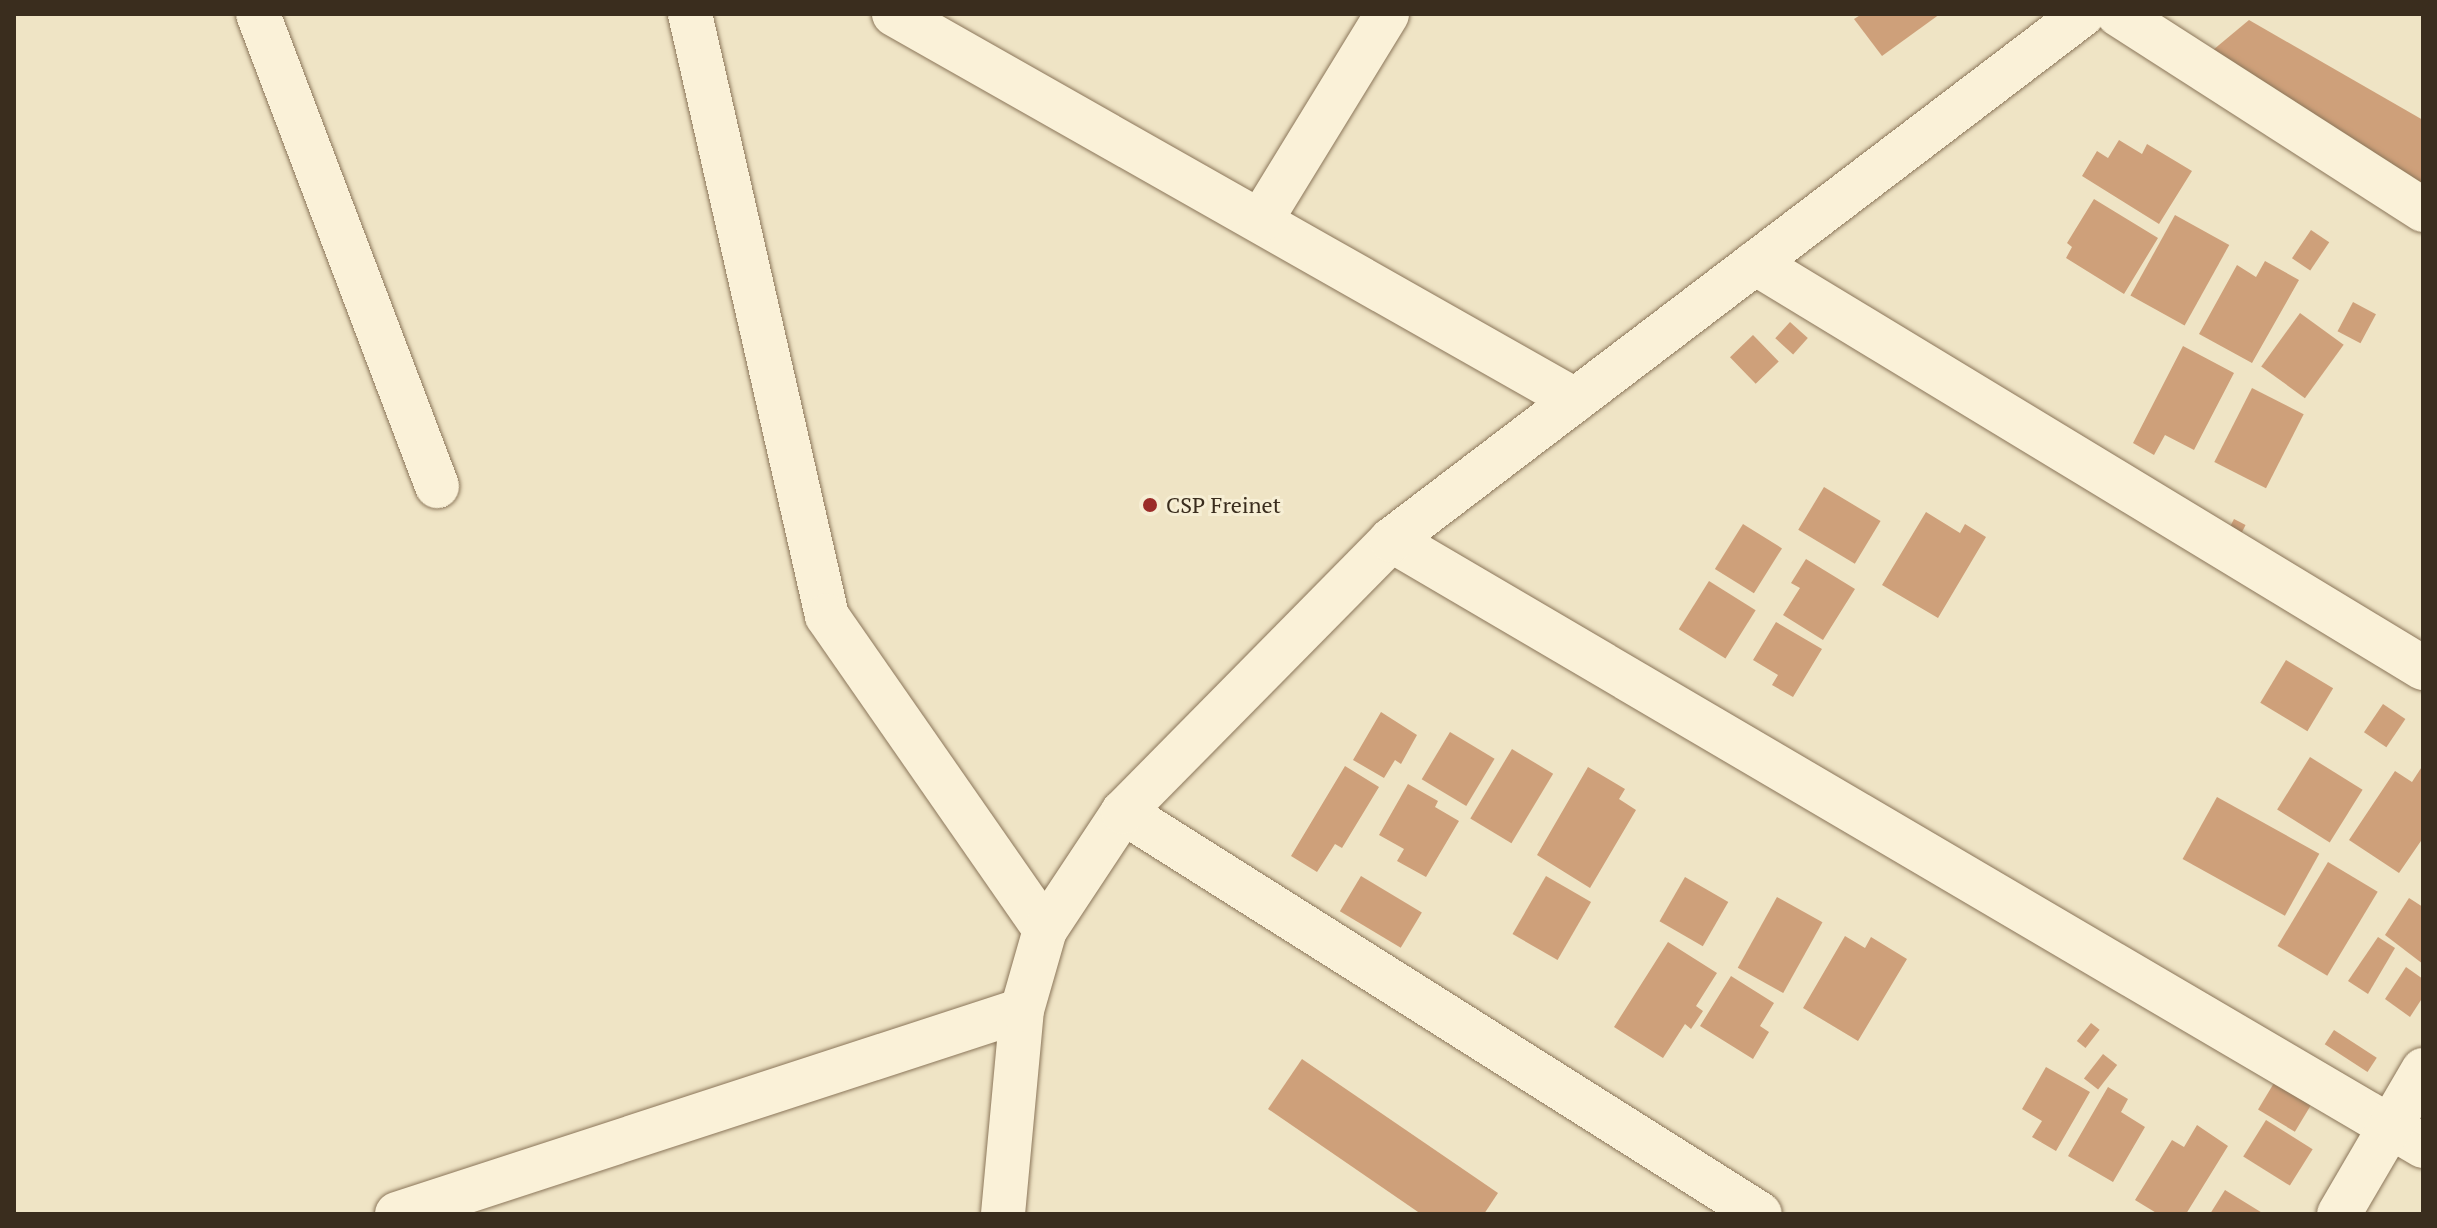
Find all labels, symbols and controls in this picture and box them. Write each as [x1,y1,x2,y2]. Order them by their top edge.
place label: CSP Freinet [1166,492,1281,518]
marker: CSP Freinet [1141,496,1159,514]

